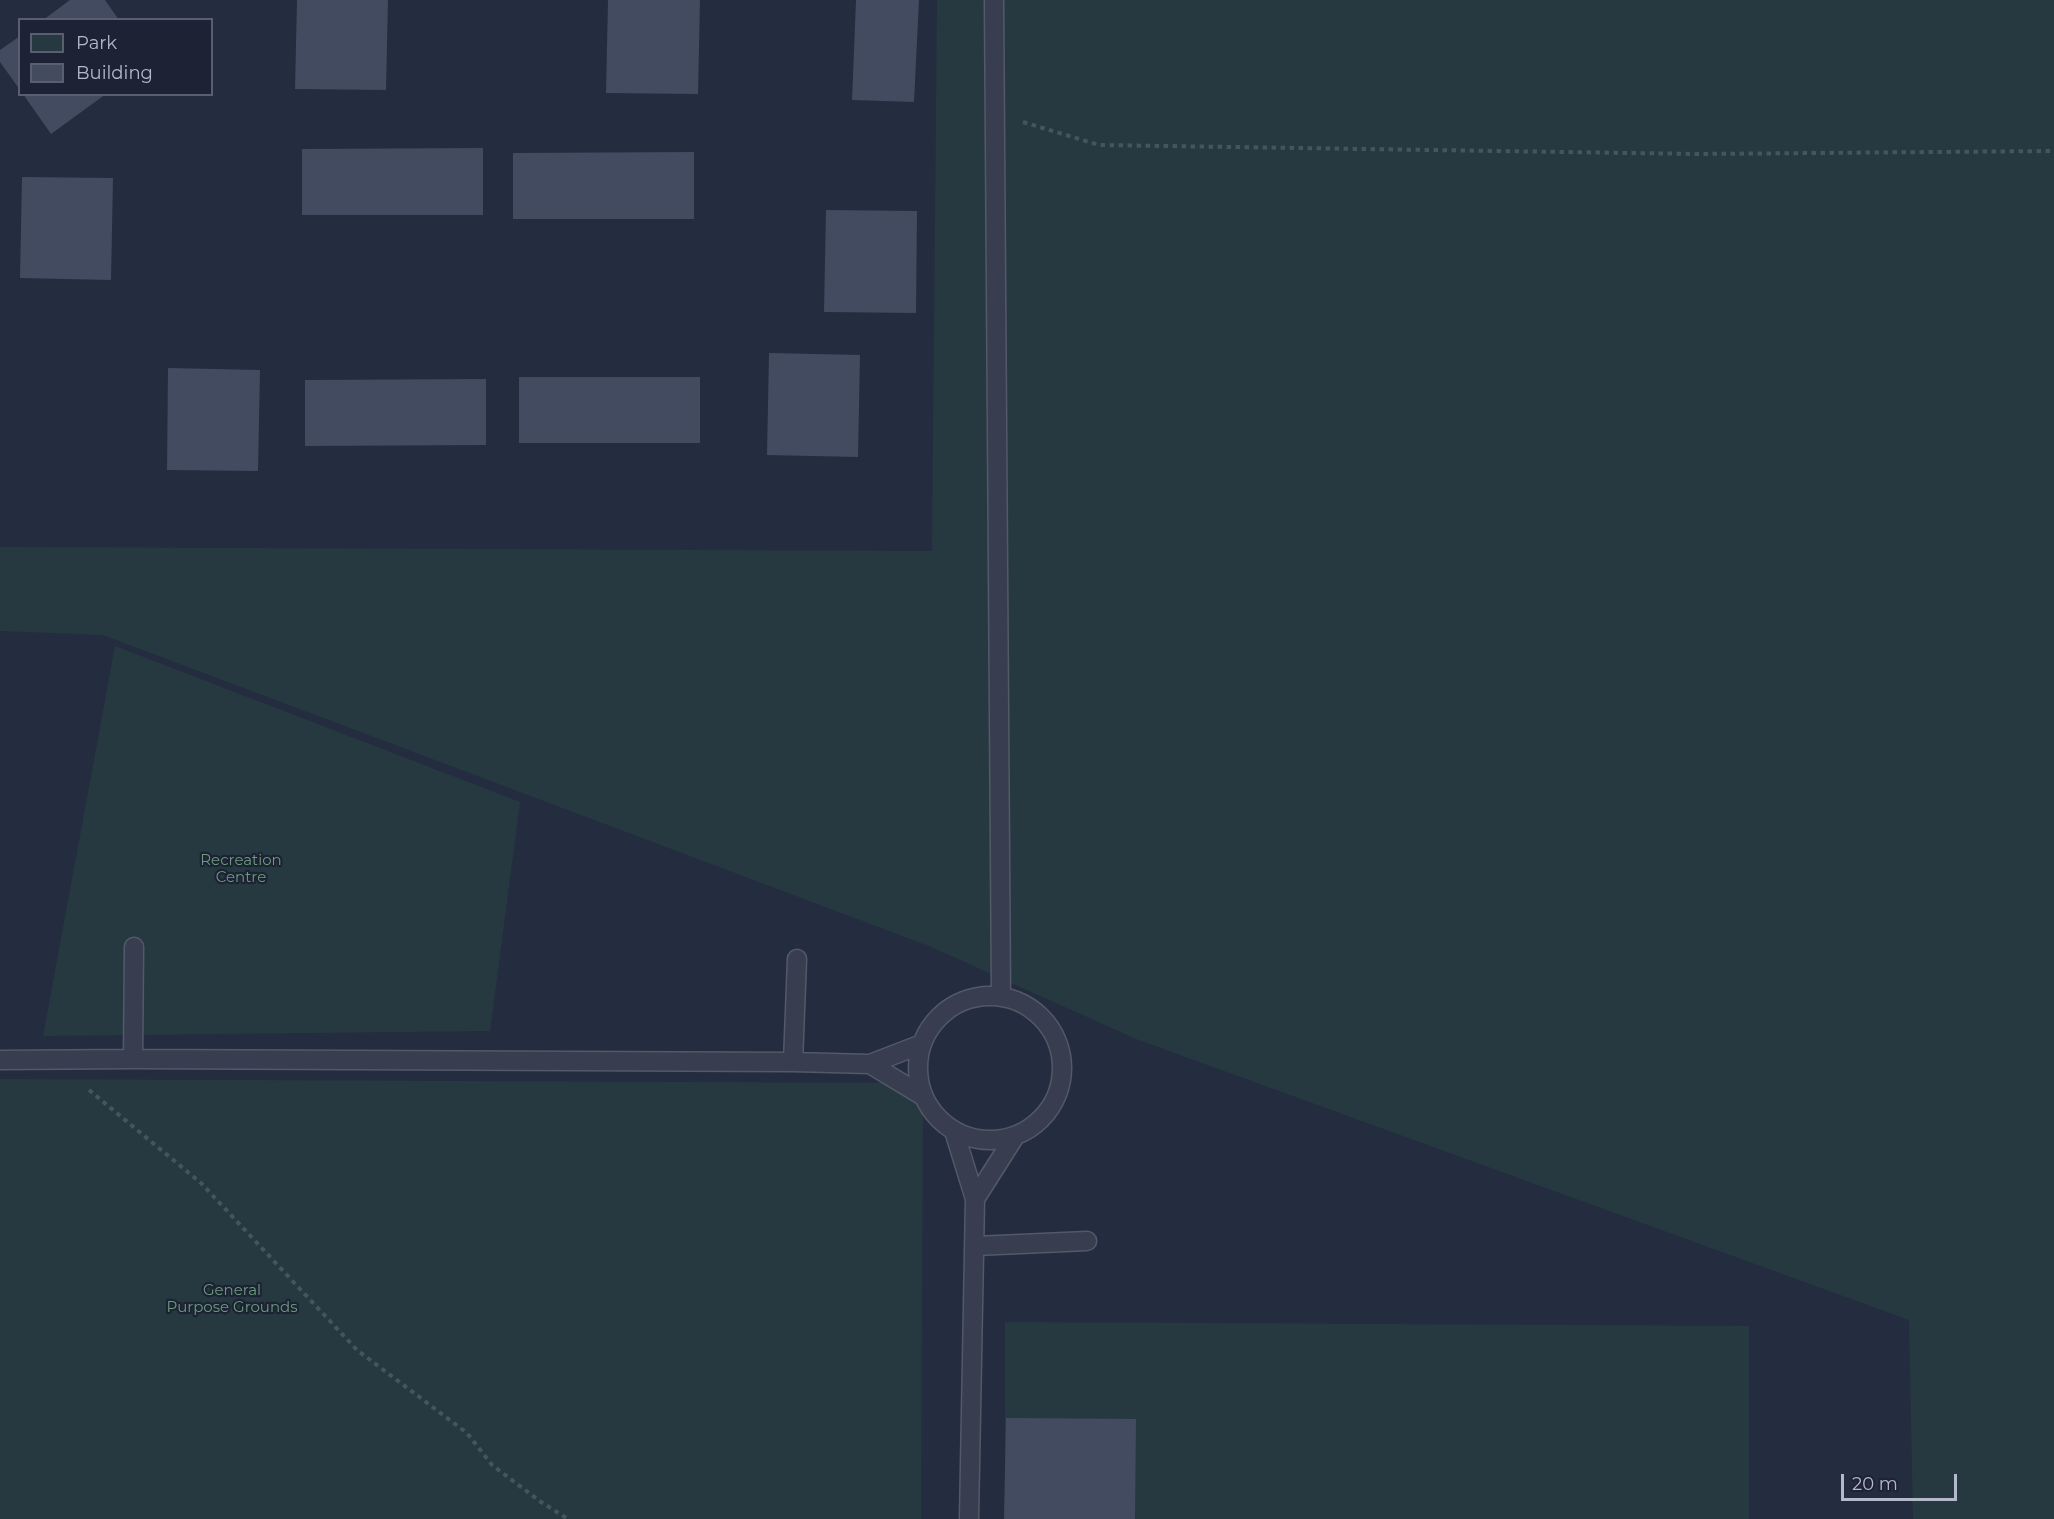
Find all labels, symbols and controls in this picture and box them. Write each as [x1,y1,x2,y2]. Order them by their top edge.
legend [18,18,213,96]
text: Park [76,32,117,54]
text: Building [76,62,153,84]
park label: Recreation Centre [200,852,282,887]
park label: General Purpose Grounds [166,1282,298,1317]
scale bar [1844,1462,1960,1500]
text: 20 m [1852,1473,1898,1495]

